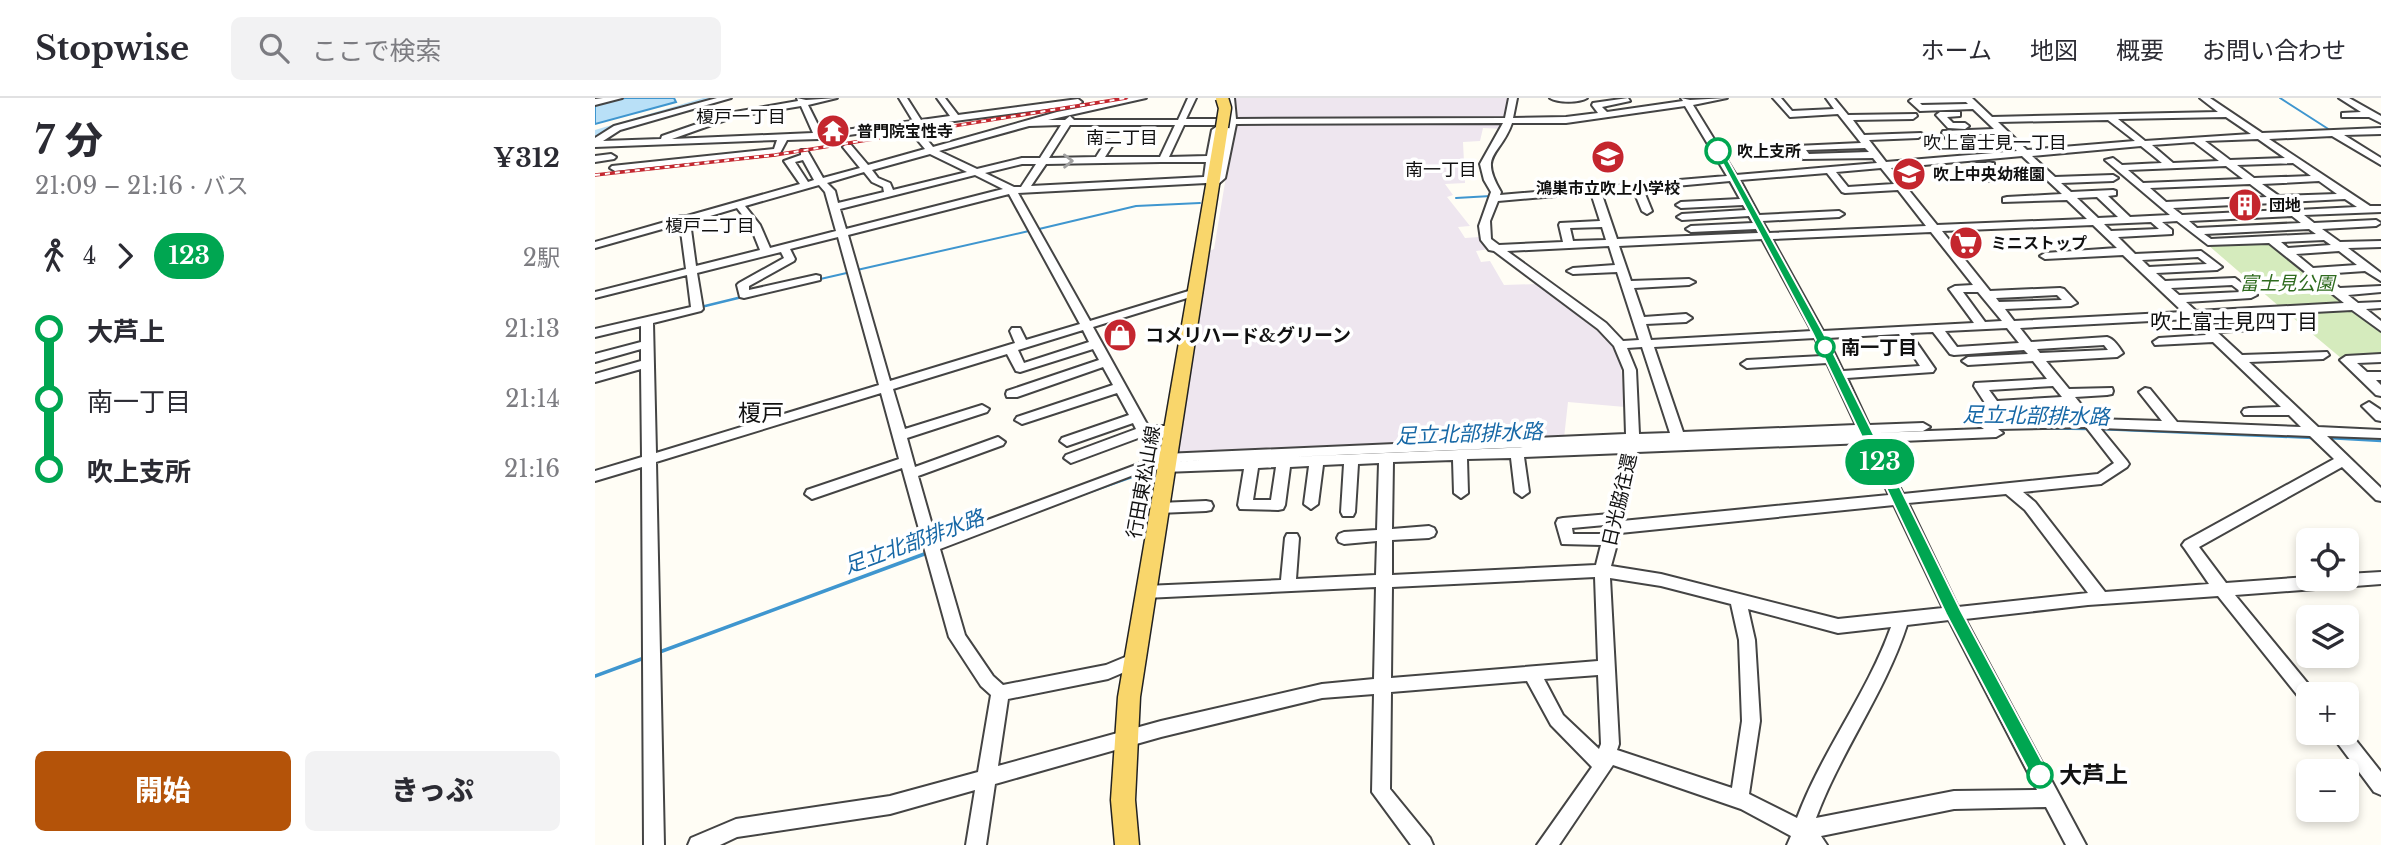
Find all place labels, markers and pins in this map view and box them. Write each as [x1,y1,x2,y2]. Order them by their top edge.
temple icon: 普門院宝性寺 [814,112,852,150]
place label: 普門院宝性寺 [857,121,953,141]
school or university icon: 鴻巣市立吹上小学校 [1589,138,1627,176]
marker: 吹上支所 [1705,138,1731,164]
place label: 吹上支所 [1737,141,1801,161]
school or university icon: 吹上中央幼稚園 [1890,155,1928,193]
place label: 吹上中央幼稚園 [1933,164,2045,184]
place label: 鴻巣市立吹上小学校 [1536,178,1680,198]
building icon: 団地 [2226,186,2264,224]
place label: 団地 [2269,195,2301,215]
supermarket icon: ミニストップ [1947,224,1985,262]
place label: ミニストップ [1991,233,2087,253]
shop icon: コメリハード&グリーン [1101,316,1139,354]
place label: コメリハード&グリーン [1145,324,1351,347]
place label: 南一丁目 [1841,336,1917,359]
marker: 南一丁目 [1815,337,1835,357]
place label: 大芦上 [2059,761,2128,789]
marker: 大芦上 [2027,762,2053,788]

